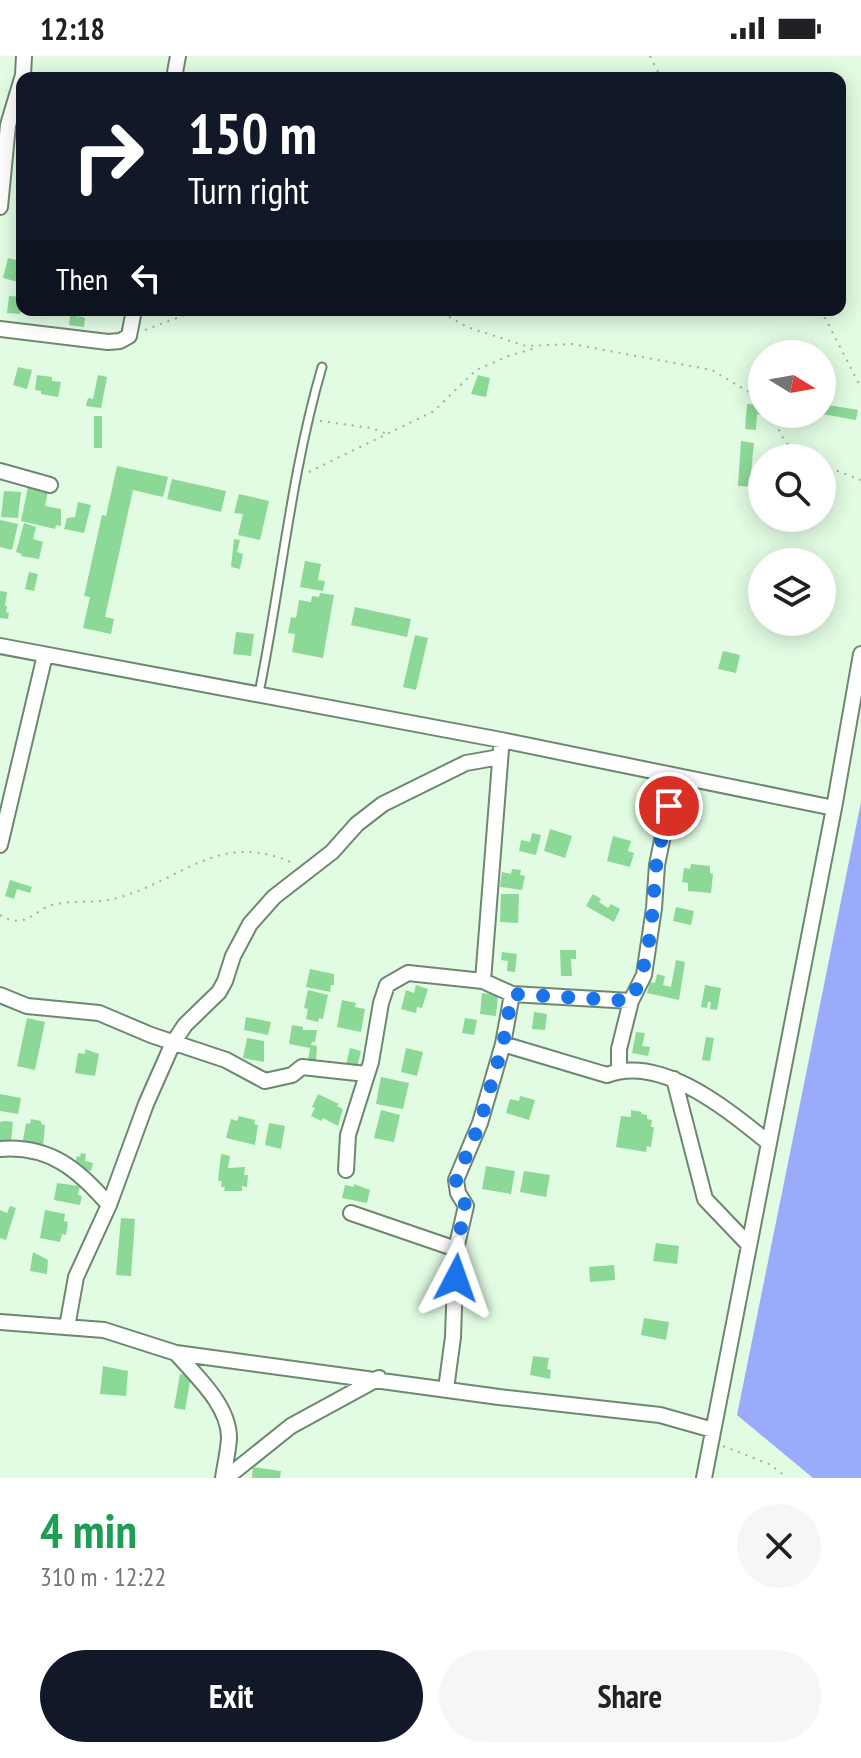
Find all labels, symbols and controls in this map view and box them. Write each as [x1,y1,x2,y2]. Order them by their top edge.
text: 12:18 [40,9,105,48]
text: 150 m [188,97,317,169]
icon: right [56,104,160,208]
text: Turn right [188,167,309,214]
icon: left [124,256,168,300]
text: Then [56,259,108,298]
north arrow [748,340,836,428]
map controls [748,340,836,636]
button: search [748,444,836,532]
button: layers [748,548,836,636]
pin [635,772,703,840]
icon: arrive [647,784,691,828]
position arrow [414,1236,498,1320]
text: 4 min [40,1499,137,1561]
button: close [737,1504,821,1588]
text: 310 m · 12:22 [40,1560,166,1593]
button: Exit [40,1650,423,1742]
button: Share [439,1650,821,1742]

